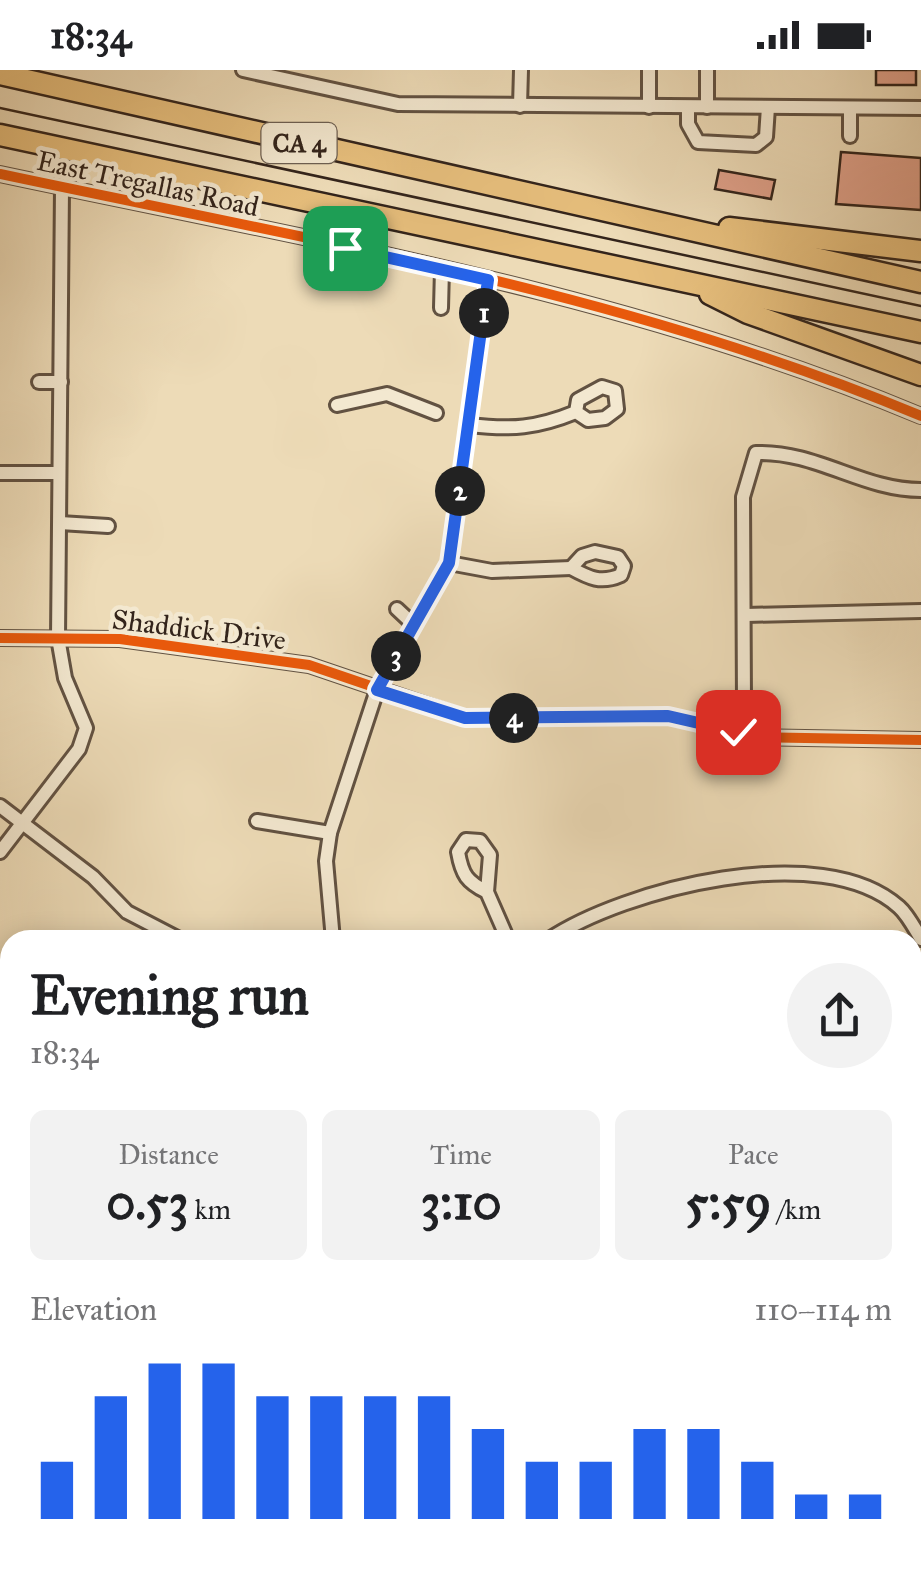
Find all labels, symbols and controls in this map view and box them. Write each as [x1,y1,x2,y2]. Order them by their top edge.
text: 18:34 [50,12,131,58]
road number: CA 4 [262,123,336,163]
street label: East Tregallas Road [34,143,262,224]
pin [303,206,388,291]
icon: arrive [318,221,373,276]
pin: 1 [459,288,509,338]
text: 1 [478,295,490,330]
pin: 2 [435,466,485,516]
text: 2 [453,473,467,508]
street label: Shaddick Drive [110,601,288,658]
pin: 3 [371,631,421,681]
text: 3 [390,638,402,673]
pin [696,690,781,775]
pin: 4 [489,693,539,743]
text: 4 [506,700,522,735]
icon: check [711,705,766,760]
text: Evening run [30,962,309,1029]
button: share [787,963,892,1068]
text: 18:34 [30,1033,98,1072]
text: Distance [118,1137,219,1172]
text: Time [430,1137,492,1172]
text: Pace [728,1137,779,1172]
text: 0.53 [106,1172,188,1233]
text: 3:10 [420,1172,502,1233]
text: 5:59 [685,1172,771,1233]
text: km [188,1192,231,1227]
text: /km [771,1192,821,1227]
text: Elevation [30,1290,157,1329]
text: 110–114 m [755,1290,892,1329]

